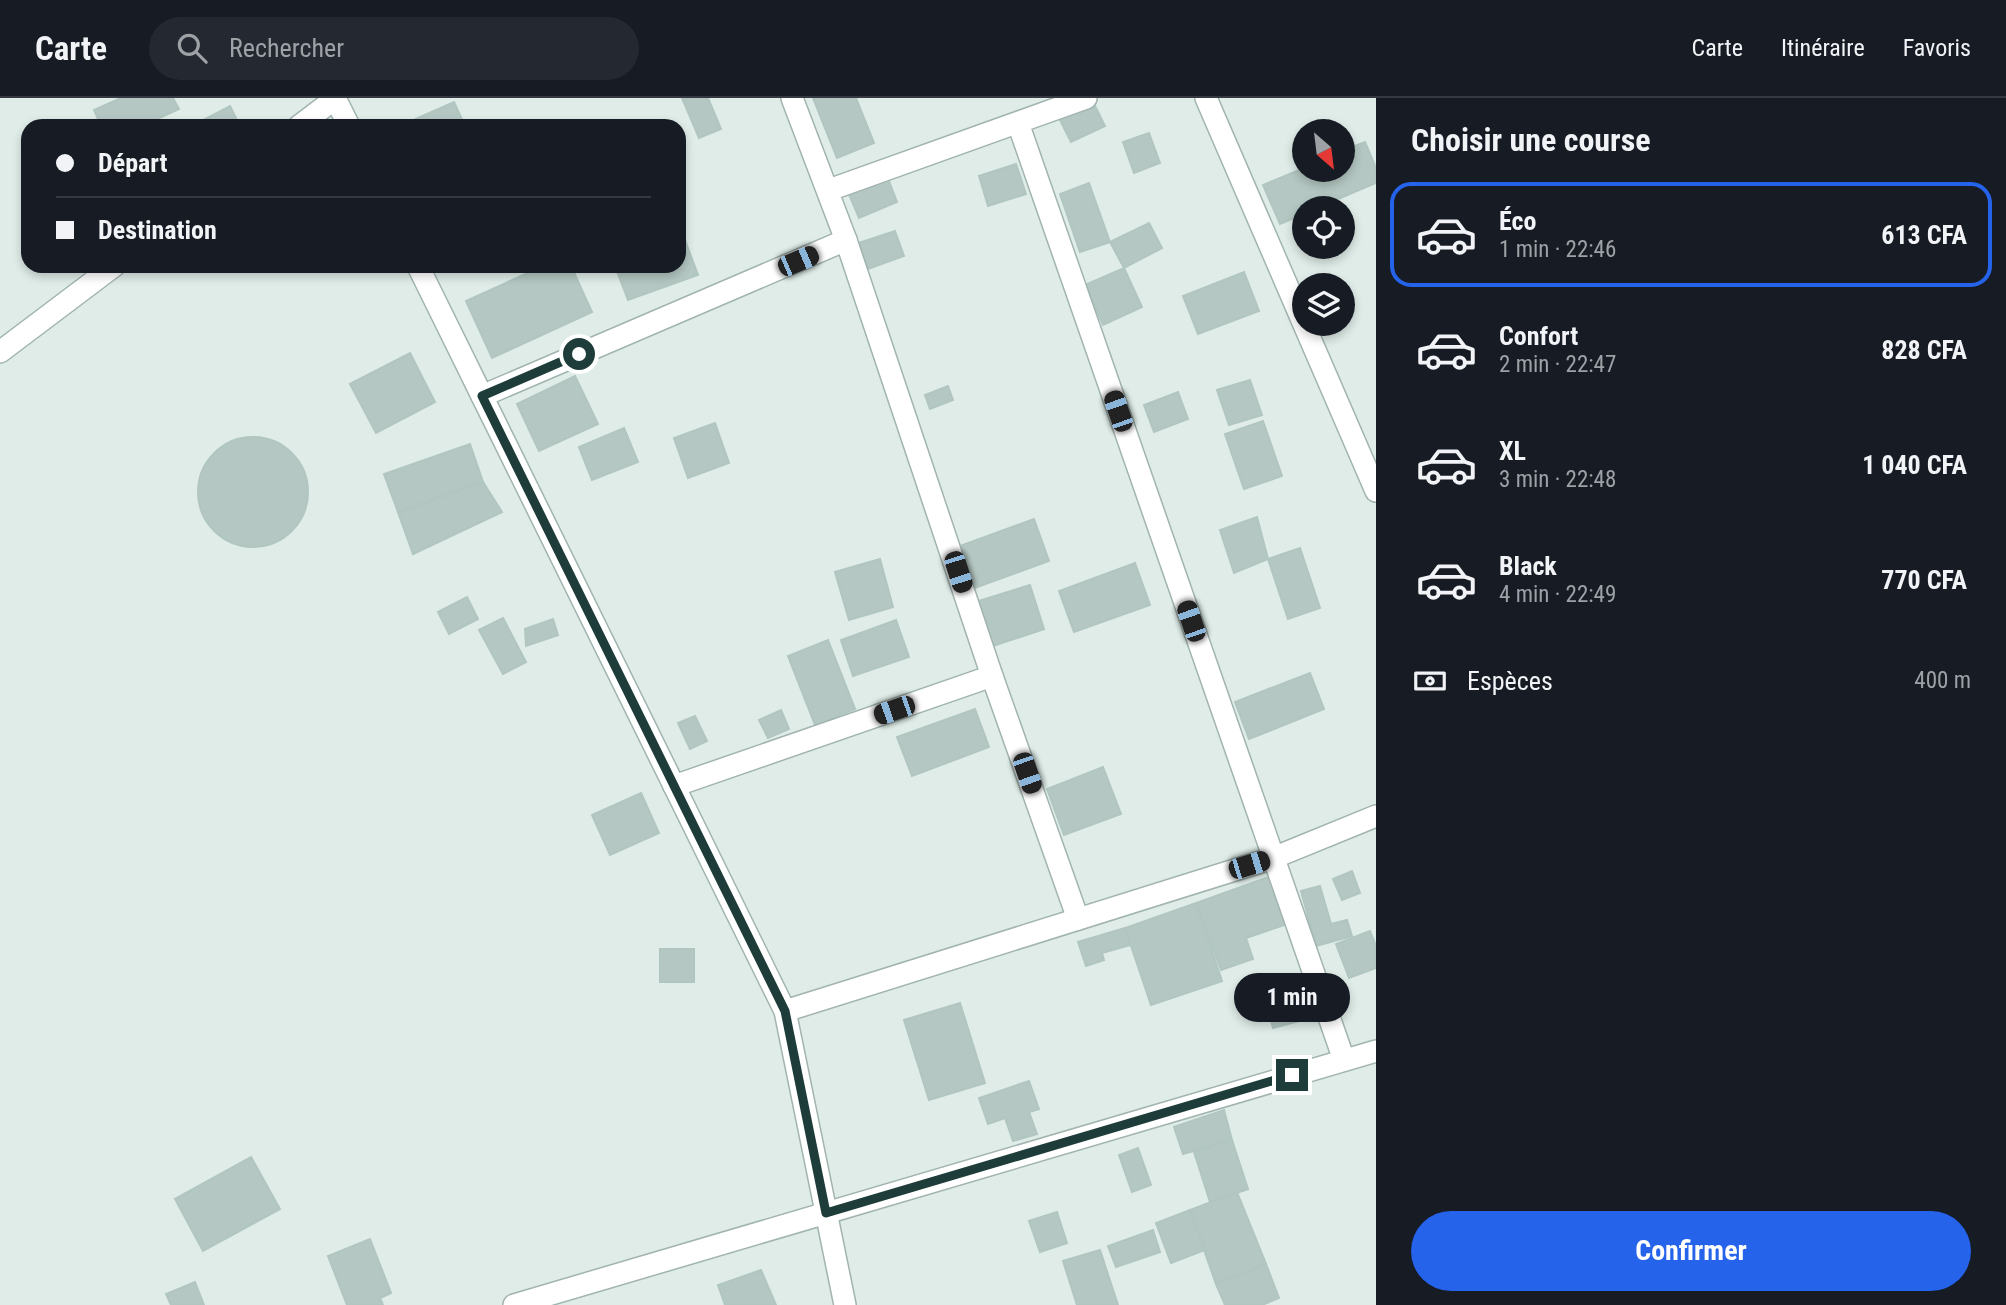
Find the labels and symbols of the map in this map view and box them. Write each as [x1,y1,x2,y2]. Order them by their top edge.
north arrow [1292,119,1354,182]
car [775,243,822,279]
route start [563,338,595,370]
car [1102,388,1135,434]
car [942,549,975,595]
car [1175,598,1208,644]
car [871,693,918,727]
car [1011,750,1044,796]
car [1226,849,1273,881]
callout: 1 min [1234,974,1350,1023]
route end [1276,1059,1308,1091]

